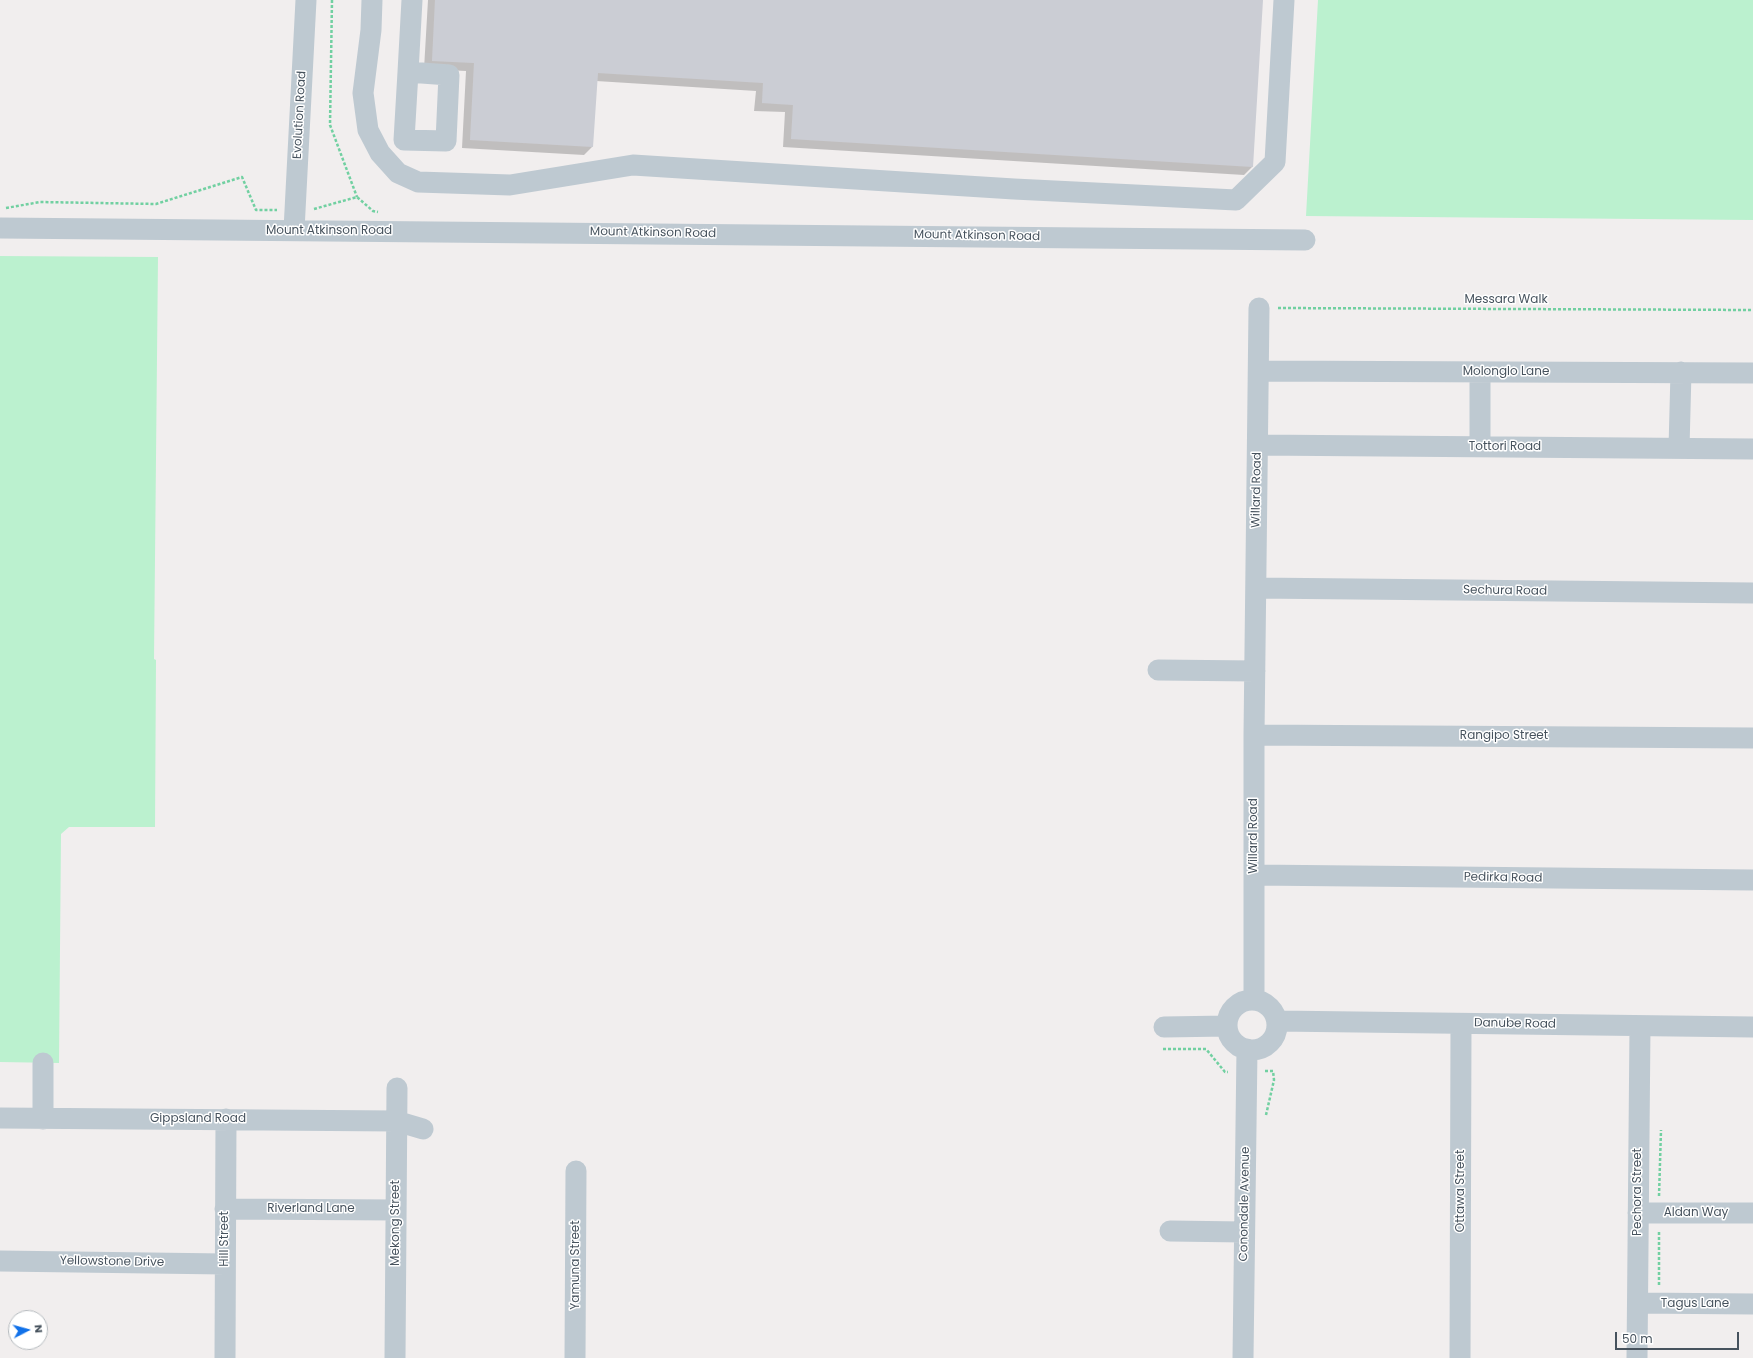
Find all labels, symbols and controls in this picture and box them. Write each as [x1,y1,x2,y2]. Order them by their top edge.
street label: Evolution Road [290,71,310,159]
street label: Mount Atkinson Road [266,224,392,238]
street label: Mount Atkinson Road [590,225,716,241]
street label: Mount Atkinson Road [914,228,1040,244]
street label: Messara Walk [1464,293,1548,307]
street label: Molonglo Lane [1463,365,1549,379]
street label: Tottori Road [1469,440,1541,454]
street label: Willard Road [1249,452,1265,528]
street label: Sechura Road [1463,583,1547,599]
street label: Rangipo Street [1460,729,1548,743]
street label: Willard Road [1247,798,1261,874]
street label: Pedirka Road [1464,870,1542,886]
street label: Danube Road [1474,1016,1556,1032]
street label: Gippsland Road [150,1112,246,1126]
street label: Conondale Avenue [1237,1146,1253,1262]
street label: Pechora Street [1631,1148,1645,1236]
street label: Ottawa Street [1454,1150,1468,1232]
street label: Mekong Street [389,1180,403,1266]
street label: Riverland Lane [267,1202,355,1216]
street label: Aldan Way [1664,1206,1728,1220]
street label: Hill Street [218,1211,232,1267]
street label: Yamuna Street [569,1220,583,1310]
street label: Yellowstone Drive [60,1254,164,1270]
street label: Tagus Lane [1661,1297,1729,1311]
north arrow [8,1310,48,1350]
text: N [31,1324,47,1334]
scale bar [1617,1324,1741,1350]
text: 50 m [1622,1330,1653,1347]

